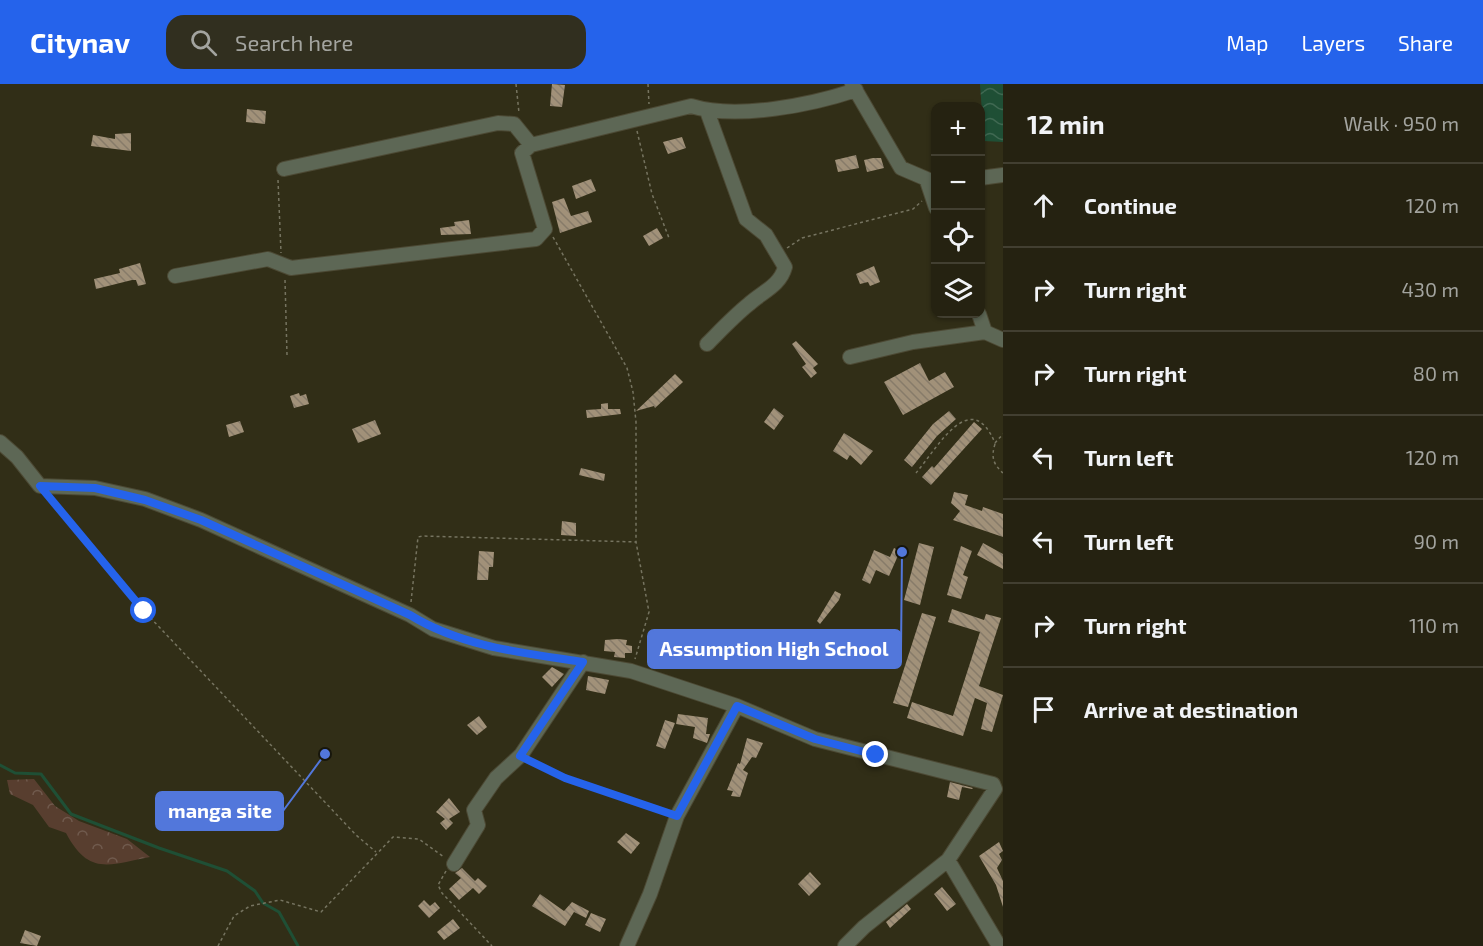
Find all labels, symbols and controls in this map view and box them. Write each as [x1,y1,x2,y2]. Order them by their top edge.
search box [166,15,586,69]
text: Citynav [30,25,130,59]
icon: search [187,26,220,59]
text: Search here [235,29,353,55]
text: Map [1226,30,1268,55]
text: Layers [1301,30,1365,55]
text: Share [1398,30,1453,55]
map controls [931,102,985,318]
button: + [931,102,985,156]
text: 12 min [1027,108,1105,139]
text: Walk · 950 m [1344,111,1459,135]
button: − [931,156,985,210]
icon: ahead [1027,189,1060,222]
text: Continue [1084,192,1177,218]
text: 120 m [1406,193,1459,217]
button: locate [931,210,985,264]
button: layers [931,264,985,318]
icon: right [1027,273,1060,306]
text: Turn right [1084,276,1186,302]
text: 430 m [1402,277,1459,301]
icon: right [1027,357,1060,390]
text: Turn right [1084,360,1186,386]
text: 80 m [1413,361,1459,385]
icon: left [1027,441,1060,474]
text: Turn left [1084,444,1173,470]
text: 120 m [1406,445,1459,469]
icon: left [1027,525,1060,558]
text: Turn left [1084,528,1173,554]
text: 90 m [1414,529,1459,553]
route start [130,597,156,623]
icon: right [1027,609,1060,642]
text: Turn right [1084,612,1186,638]
text: 110 m [1409,613,1459,637]
callout: Assumption High School [648,630,901,668]
text: Assumption High School [659,636,889,660]
icon: arrive [1027,693,1060,726]
text: Arrive at destination [1084,696,1298,722]
route end [862,741,888,767]
callout: manga site [156,792,283,830]
text: manga site [168,798,272,822]

